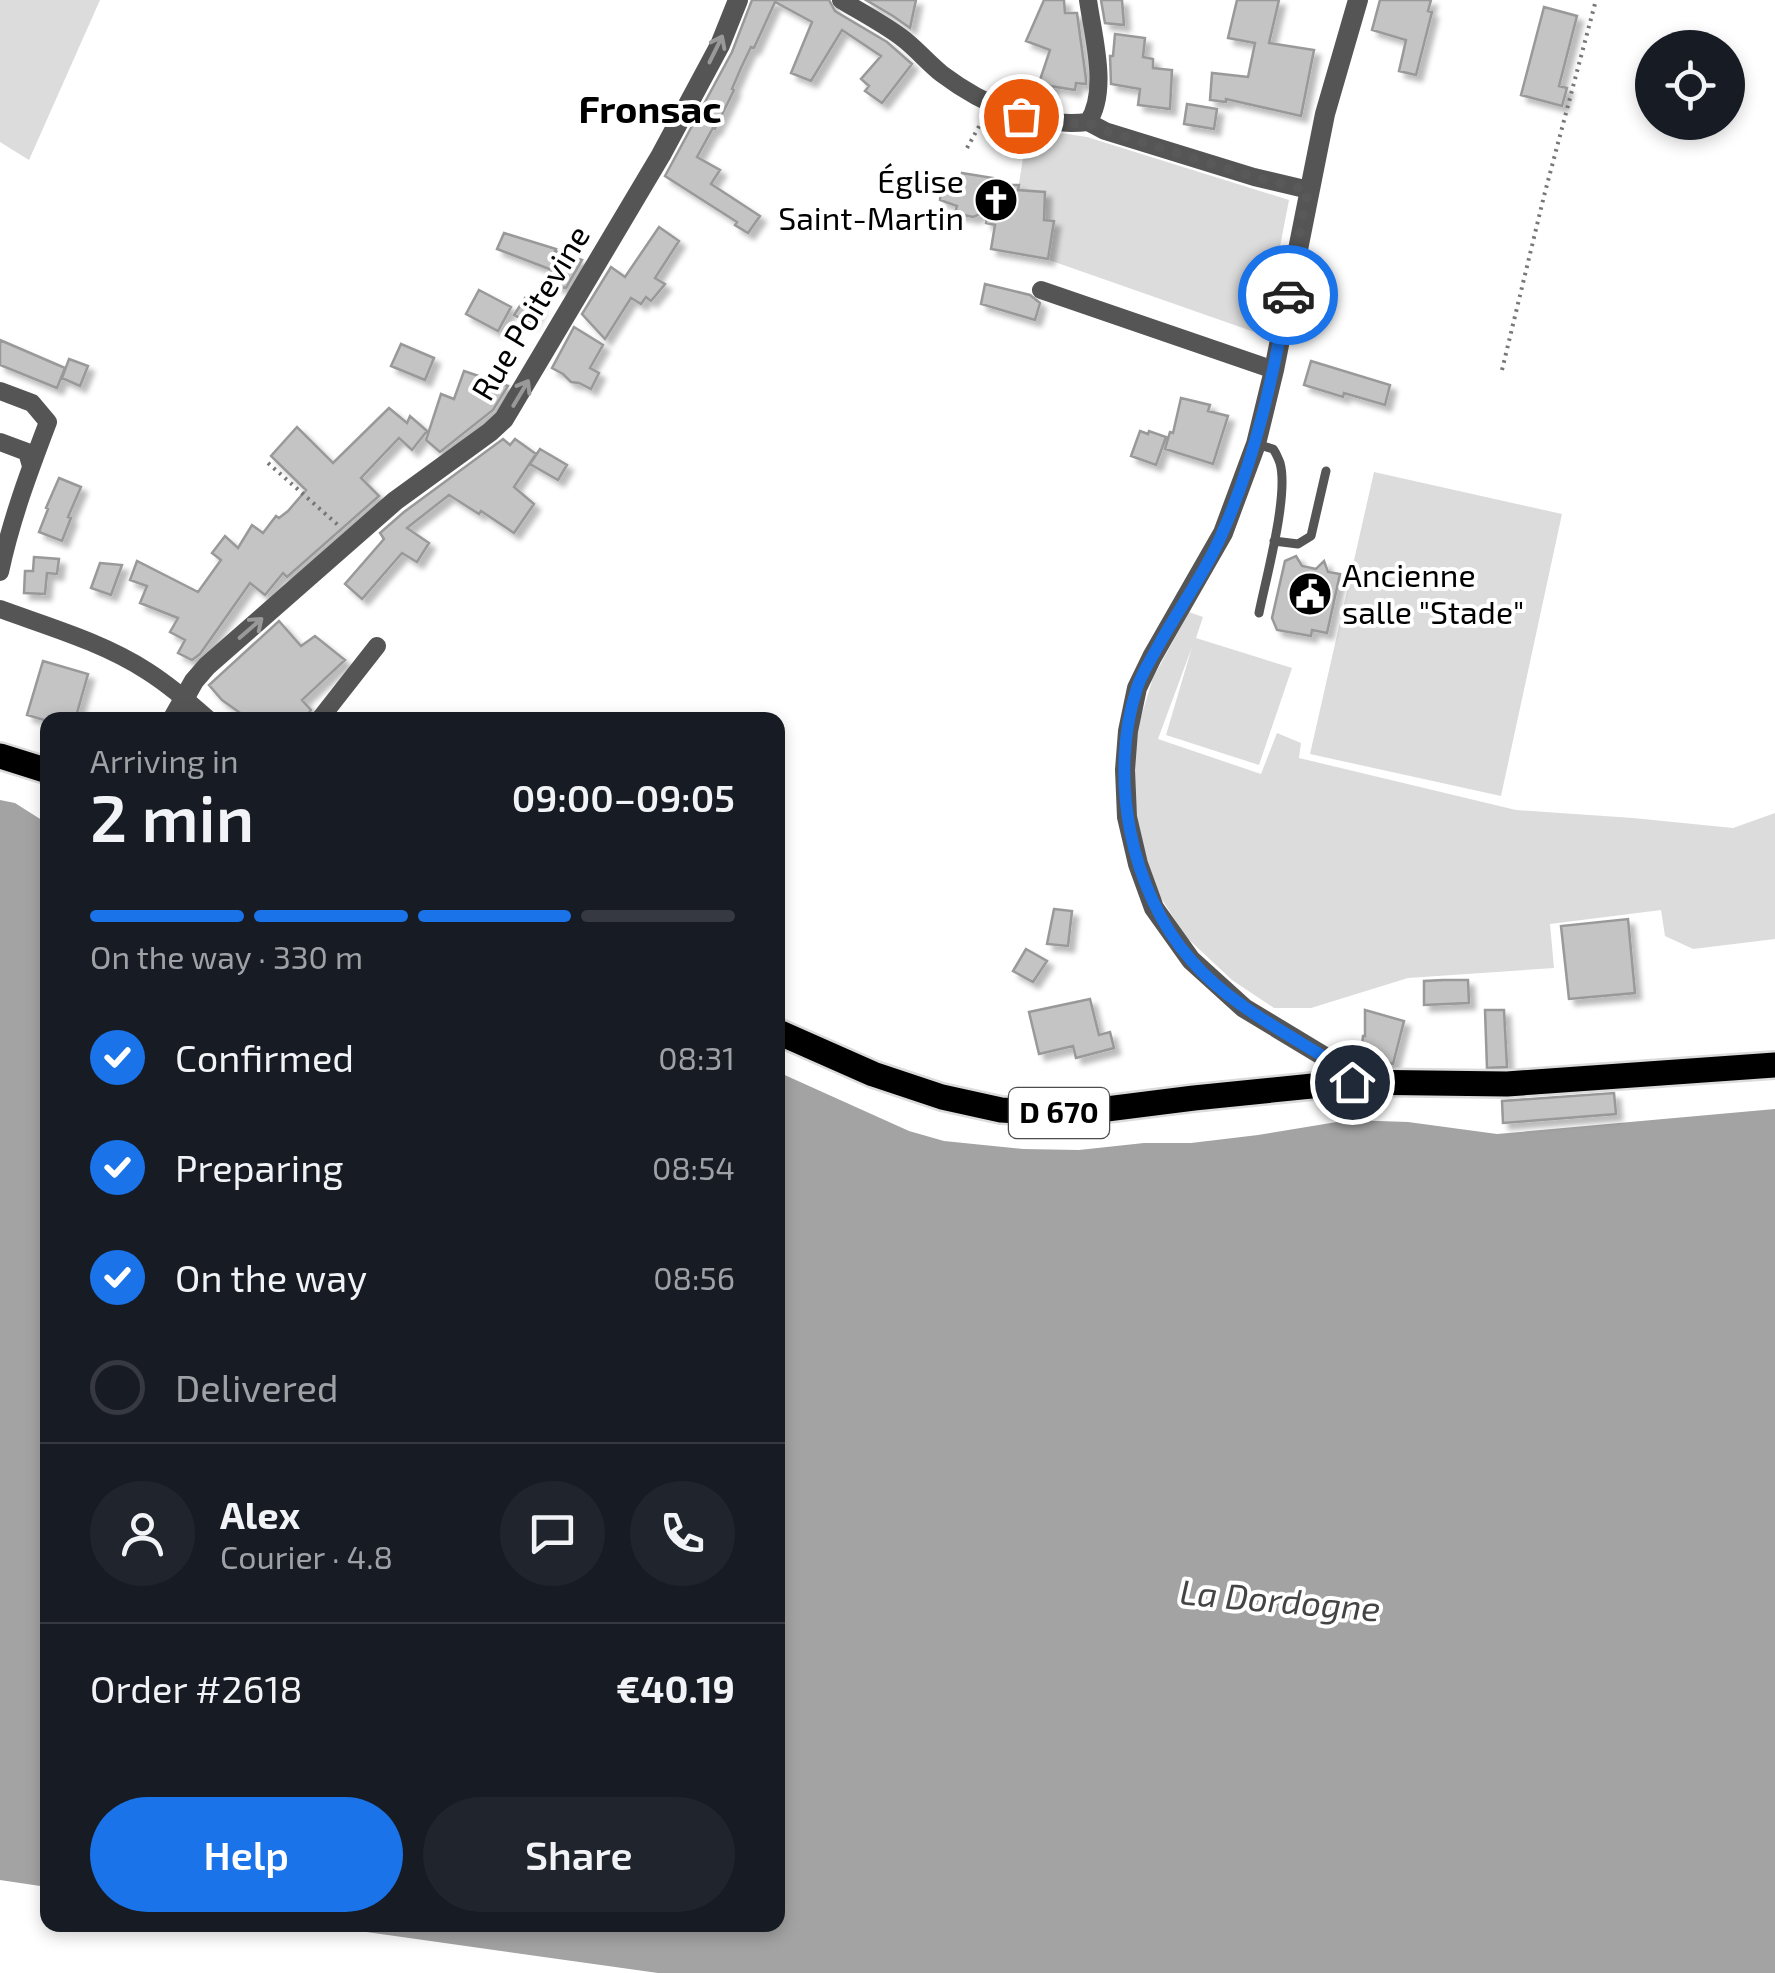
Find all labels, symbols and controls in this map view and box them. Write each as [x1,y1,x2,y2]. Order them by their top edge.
map controls [1635,30,1745,140]
button: locate [1635,30,1745,140]
one-way arrow [708,35,727,65]
pin [979,74,1064,159]
district label: Fronsac [579,85,721,131]
icon: bag [994,89,1049,144]
place label: Église Saint-Martin [778,161,964,236]
church icon: Église Saint-Martin [973,177,1019,223]
street label: Rue Poitevine [462,218,596,406]
courier [1238,245,1338,345]
icon: car [1261,268,1316,323]
one-way arrow [511,379,531,408]
place label: Ancienne salle "Stade" [1342,555,1524,630]
public building icon: Ancienne salle "Stade" [1287,571,1333,617]
one-way arrow [238,616,263,639]
text: Arriving in [90,741,239,779]
text: 09:00–09:05 [512,774,735,820]
text: 2 min [90,777,254,855]
text: On the way · 330 m [90,937,363,975]
icon: check [90,1030,145,1085]
text: Confirmed [175,1034,354,1080]
text: 08:31 [658,1038,735,1076]
pin [1310,1040,1395,1125]
icon: home [1325,1055,1380,1110]
road number: D 670 [1009,1088,1109,1138]
icon: check [90,1140,145,1195]
text: Preparing [175,1144,343,1190]
text: 08:54 [652,1148,735,1186]
icon: check [90,1250,145,1305]
text: On the way [175,1254,367,1300]
text: 08:56 [653,1258,735,1296]
text: Delivered [175,1364,339,1410]
button: person [90,1481,195,1586]
button: chat [500,1481,605,1586]
button: phone [630,1481,735,1586]
text: Alex [220,1491,300,1537]
text: Courier · 4.8 [220,1537,393,1575]
water label: La Dordogne [1178,1569,1382,1629]
text: Order #2618 [90,1665,303,1711]
text: €40.19 [616,1665,735,1711]
button: Help [90,1797,403,1912]
button: Share [423,1797,735,1912]

